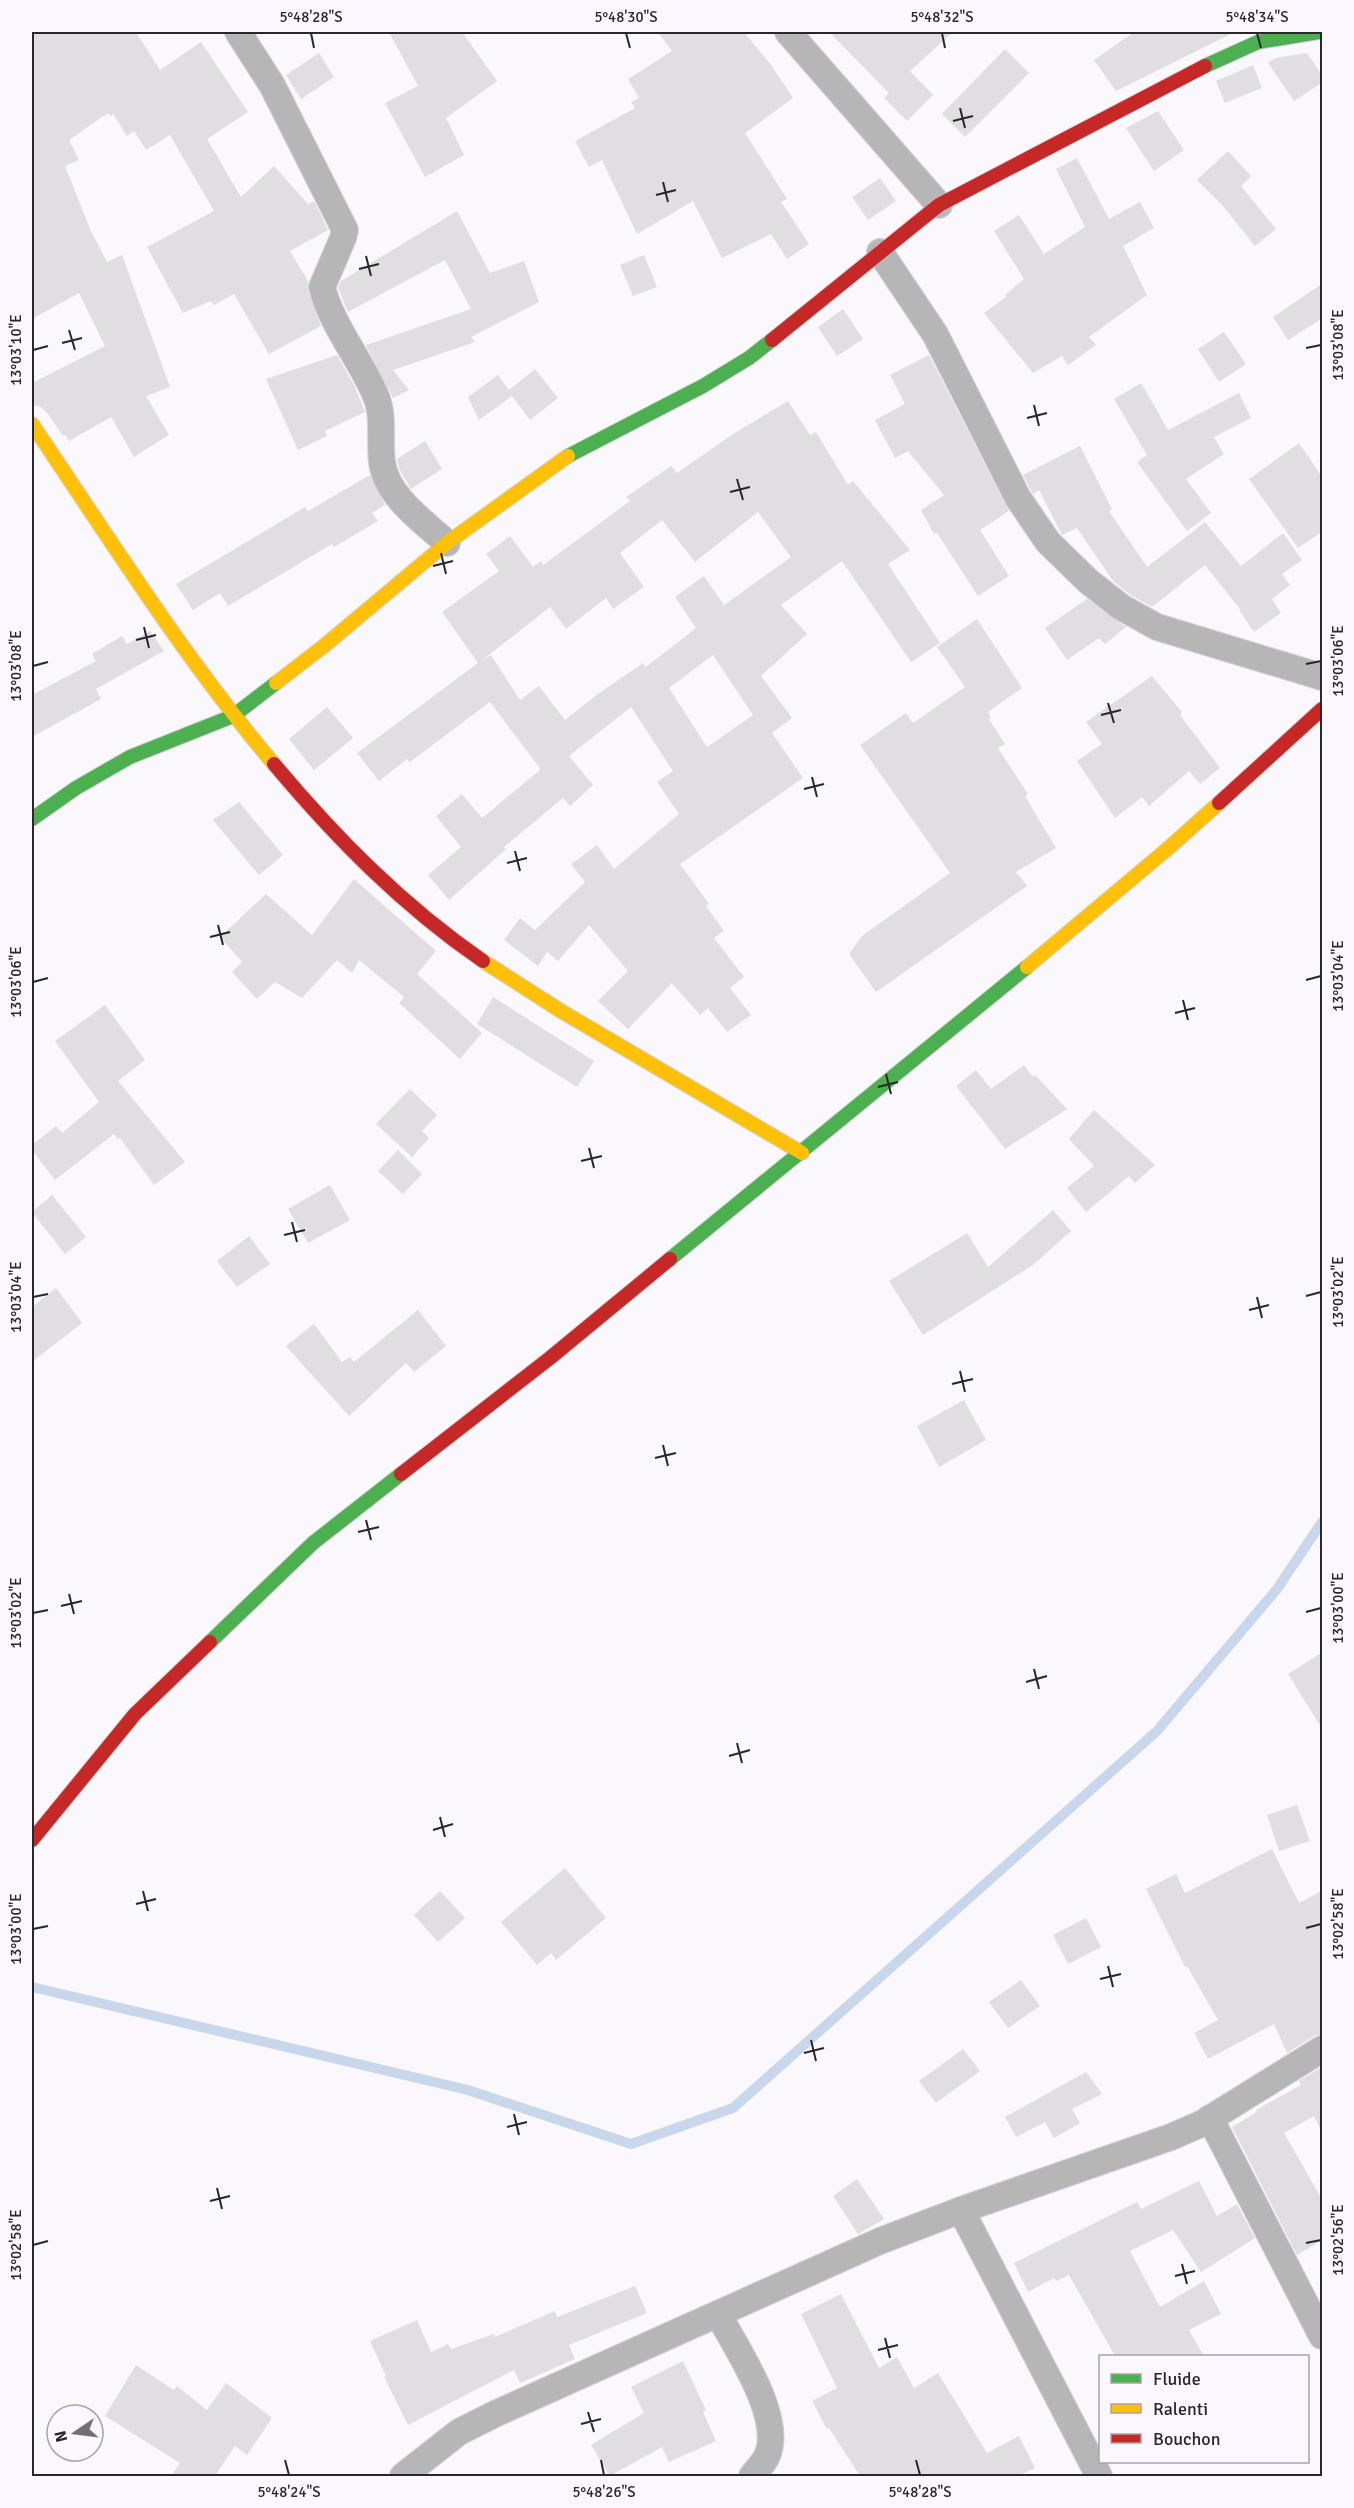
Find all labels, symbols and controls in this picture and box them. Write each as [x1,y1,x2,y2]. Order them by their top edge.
text: 5°48'28"S [279,8,343,26]
text: 5°48'30"S [594,8,658,26]
text: 5°48'32"S [910,8,974,26]
text: 5°48'34"S [1225,8,1289,26]
text: 13°03'08"E [1329,309,1347,381]
text: 13°03'10"E [7,314,25,386]
text: 13°03'06"E [1329,625,1347,697]
text: 13°03'08"E [7,630,25,702]
text: 13°03'04"E [1329,940,1347,1012]
text: 13°03'06"E [7,946,25,1018]
text: 13°03'02"E [1329,1256,1347,1328]
text: 13°03'04"E [7,1261,25,1333]
text: 13°03'00"E [1329,1572,1347,1644]
text: 13°03'02"E [7,1577,25,1649]
text: 13°02'58"E [1329,1888,1347,1960]
text: 13°03'00"E [7,1893,25,1965]
text: 13°02'56"E [1329,2204,1347,2276]
text: 13°02'58"E [7,2209,25,2281]
legend [1099,2355,1309,2463]
text: Fluide [1153,2368,1201,2390]
text: Ralenti [1153,2398,1208,2420]
north arrow [45,2403,105,2463]
text: Bouchon [1153,2428,1221,2450]
text: N [50,2429,72,2444]
text: 5°48'24"S [257,2483,321,2501]
text: 5°48'26"S [572,2483,636,2501]
text: 5°48'28"S [888,2483,952,2501]

